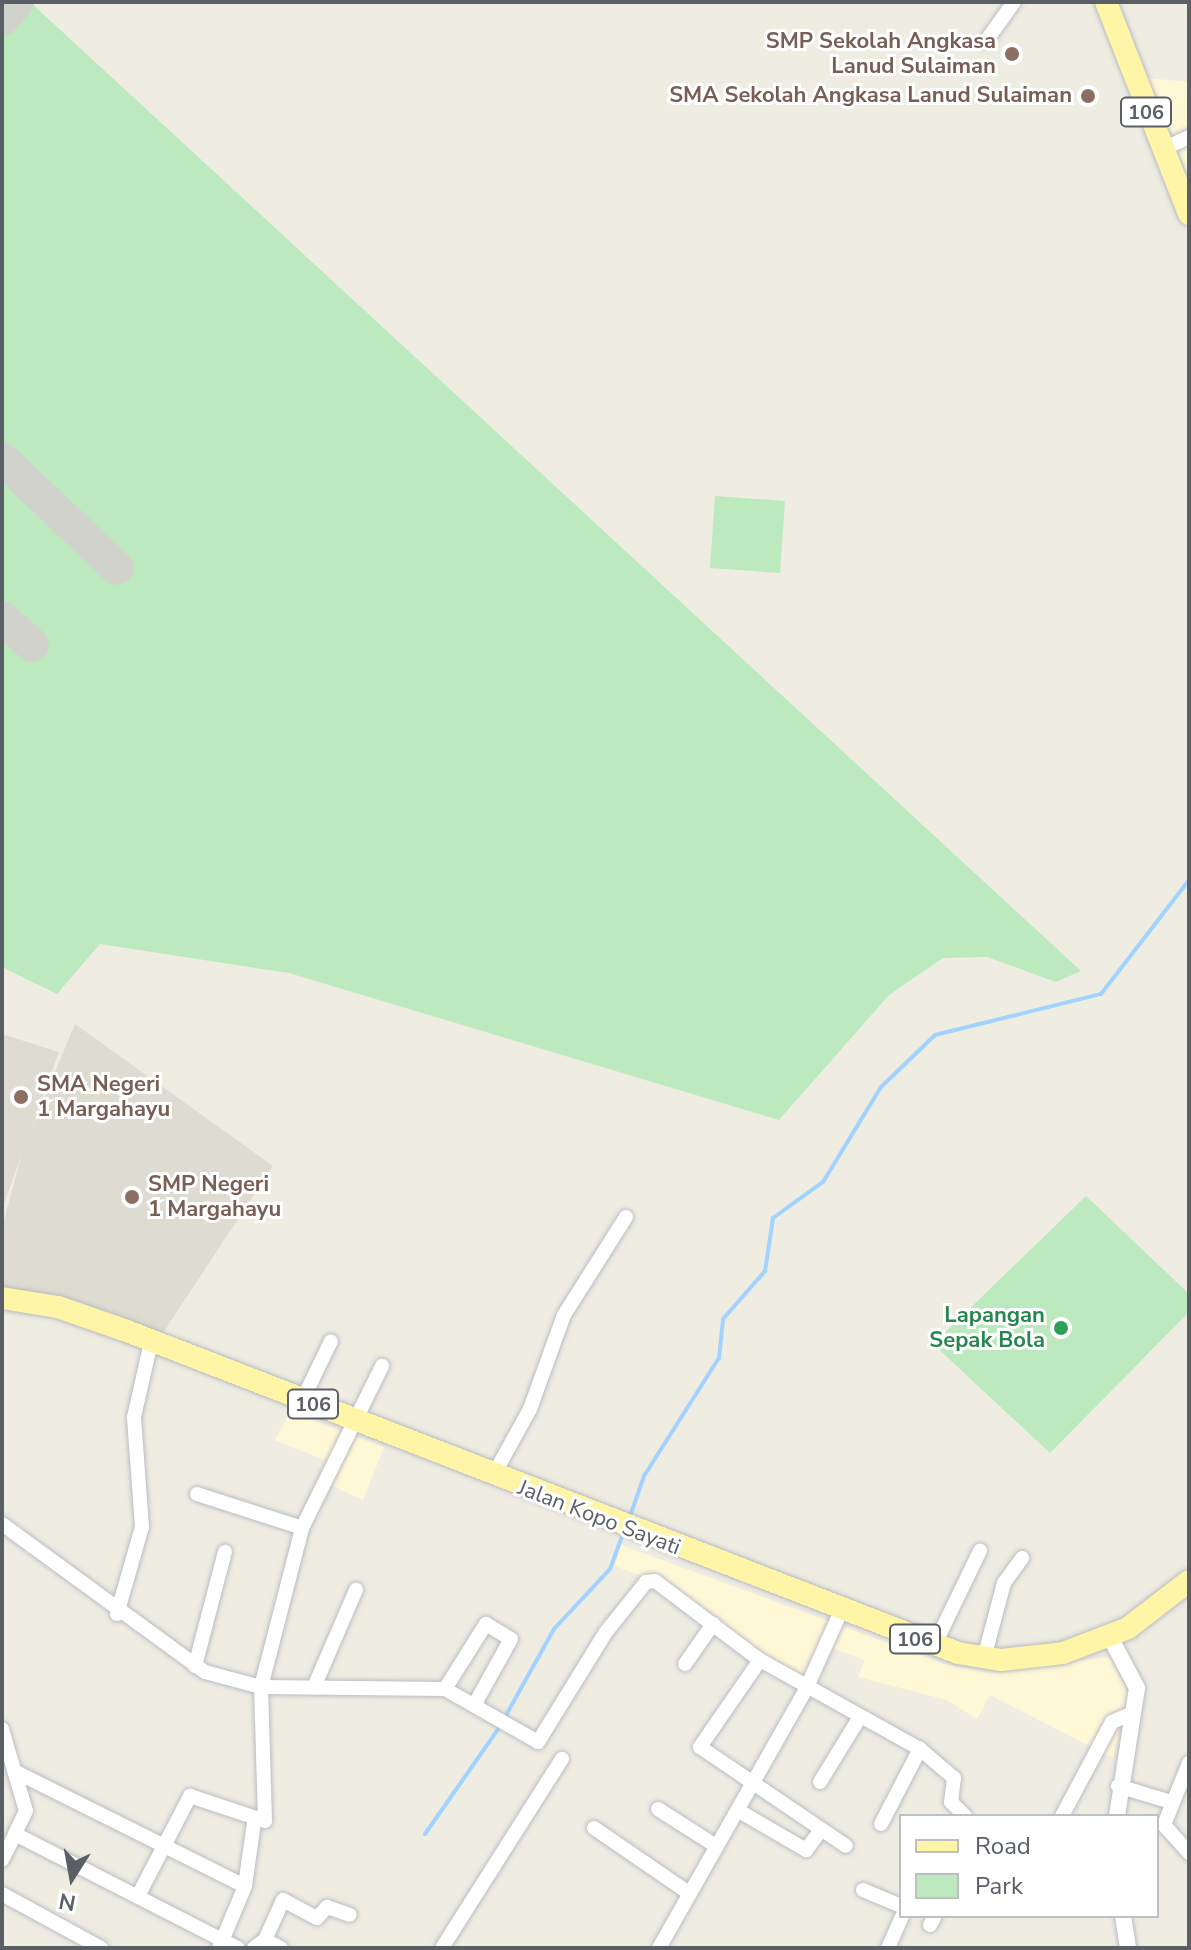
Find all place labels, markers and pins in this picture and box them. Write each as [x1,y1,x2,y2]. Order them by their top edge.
place label: SMP Sekolah Angkasa Lanud Sulaiman [766,28,996,80]
marker: SMP Sekolah Angkasa Lanud Sulaiman [1003,45,1021,63]
place label: SMA Sekolah Angkasa Lanud Sulaiman [669,83,1072,109]
marker: SMA Sekolah Angkasa Lanud Sulaiman [1079,87,1097,105]
place label: SMA Negeri 1 Margahayu [37,1071,170,1122]
marker: SMA Negeri 1 Margahayu [12,1088,30,1106]
place label: SMP Negeri 1 Margahayu [148,1171,281,1222]
marker: SMP Negeri 1 Margahayu [123,1188,141,1206]
place label: Lapangan Sepak Bola [929,1302,1045,1354]
marker: Lapangan Sepak Bola [1052,1319,1070,1337]

